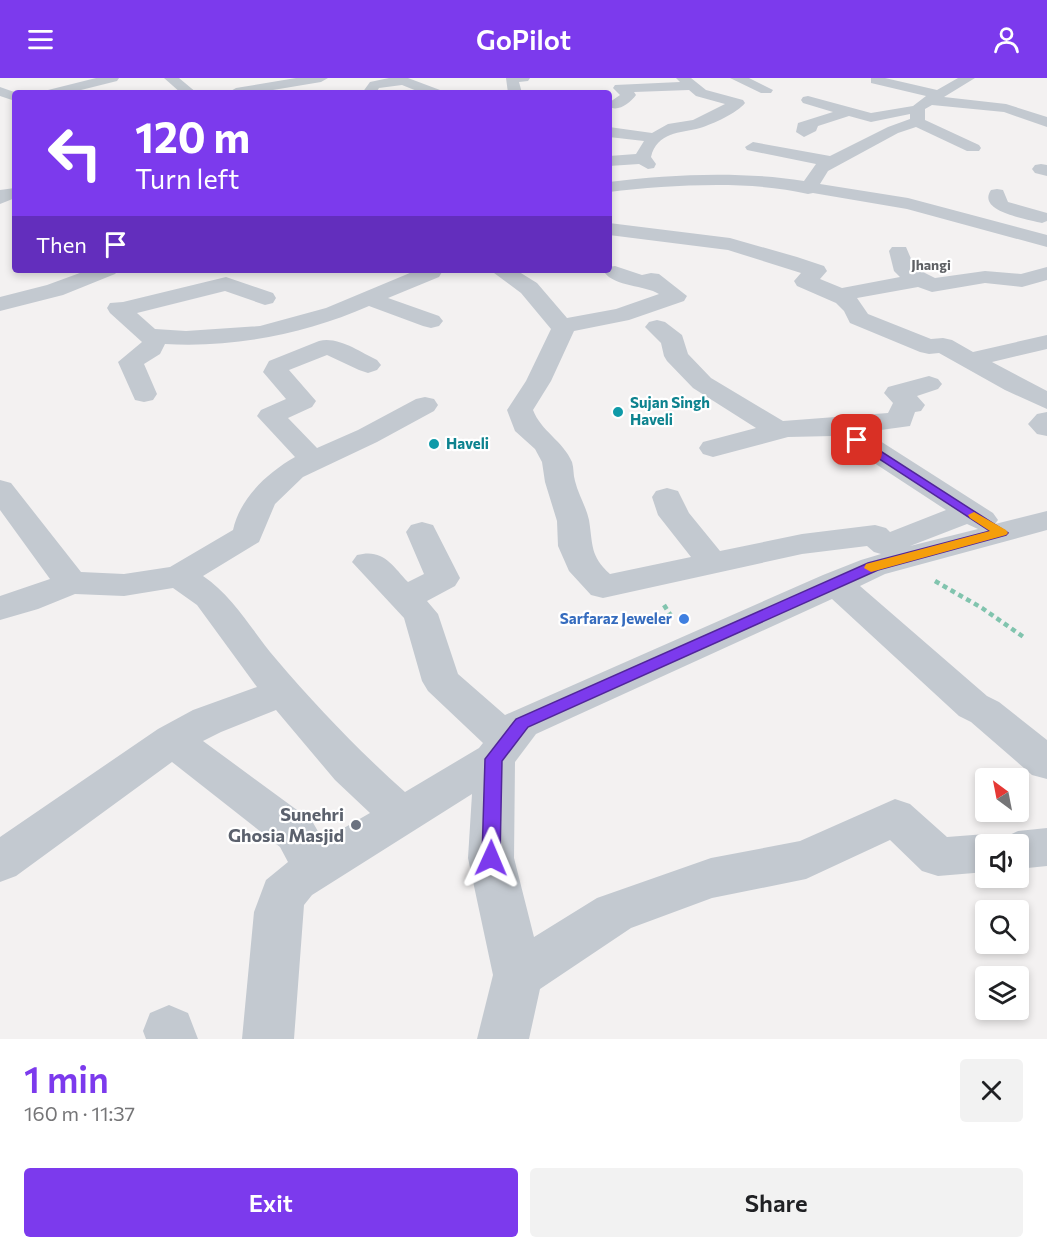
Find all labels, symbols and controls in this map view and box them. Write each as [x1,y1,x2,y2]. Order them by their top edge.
icon: menu [24,23,57,56]
text: GoPilot [476,23,571,56]
icon: person [990,23,1023,56]
text: 120 m [135,110,250,162]
icon: left [36,114,114,192]
text: Turn left [135,162,239,195]
icon: arrive [99,228,132,261]
text: Then [36,231,87,258]
district label: Jhangi [911,256,951,273]
place label: Sujan Singh Haveli [630,393,710,428]
marker: Sujan Singh Haveli [611,405,625,419]
pin [831,414,882,465]
icon: arrive [840,423,873,456]
place label: Haveli [446,434,489,452]
marker: Haveli [427,437,441,451]
place label: Sarfaraz Jeweler [560,609,672,627]
marker: Sarfaraz Jeweler [677,612,691,626]
north arrow [975,768,1029,822]
map controls [975,768,1029,1020]
place label: Sunehri Ghosia Masjid [228,803,344,846]
marker: Sunehri Ghosia Masjid [349,818,363,832]
position arrow [459,826,523,890]
button: sound [975,834,1029,888]
button: search [975,900,1029,954]
button: layers [975,966,1029,1020]
text: 1 min [24,1056,109,1100]
button: close [960,1059,1023,1122]
text: 160 m · 11:37 [24,1101,135,1125]
button: Exit [24,1168,518,1237]
button: Share [530,1168,1023,1237]

